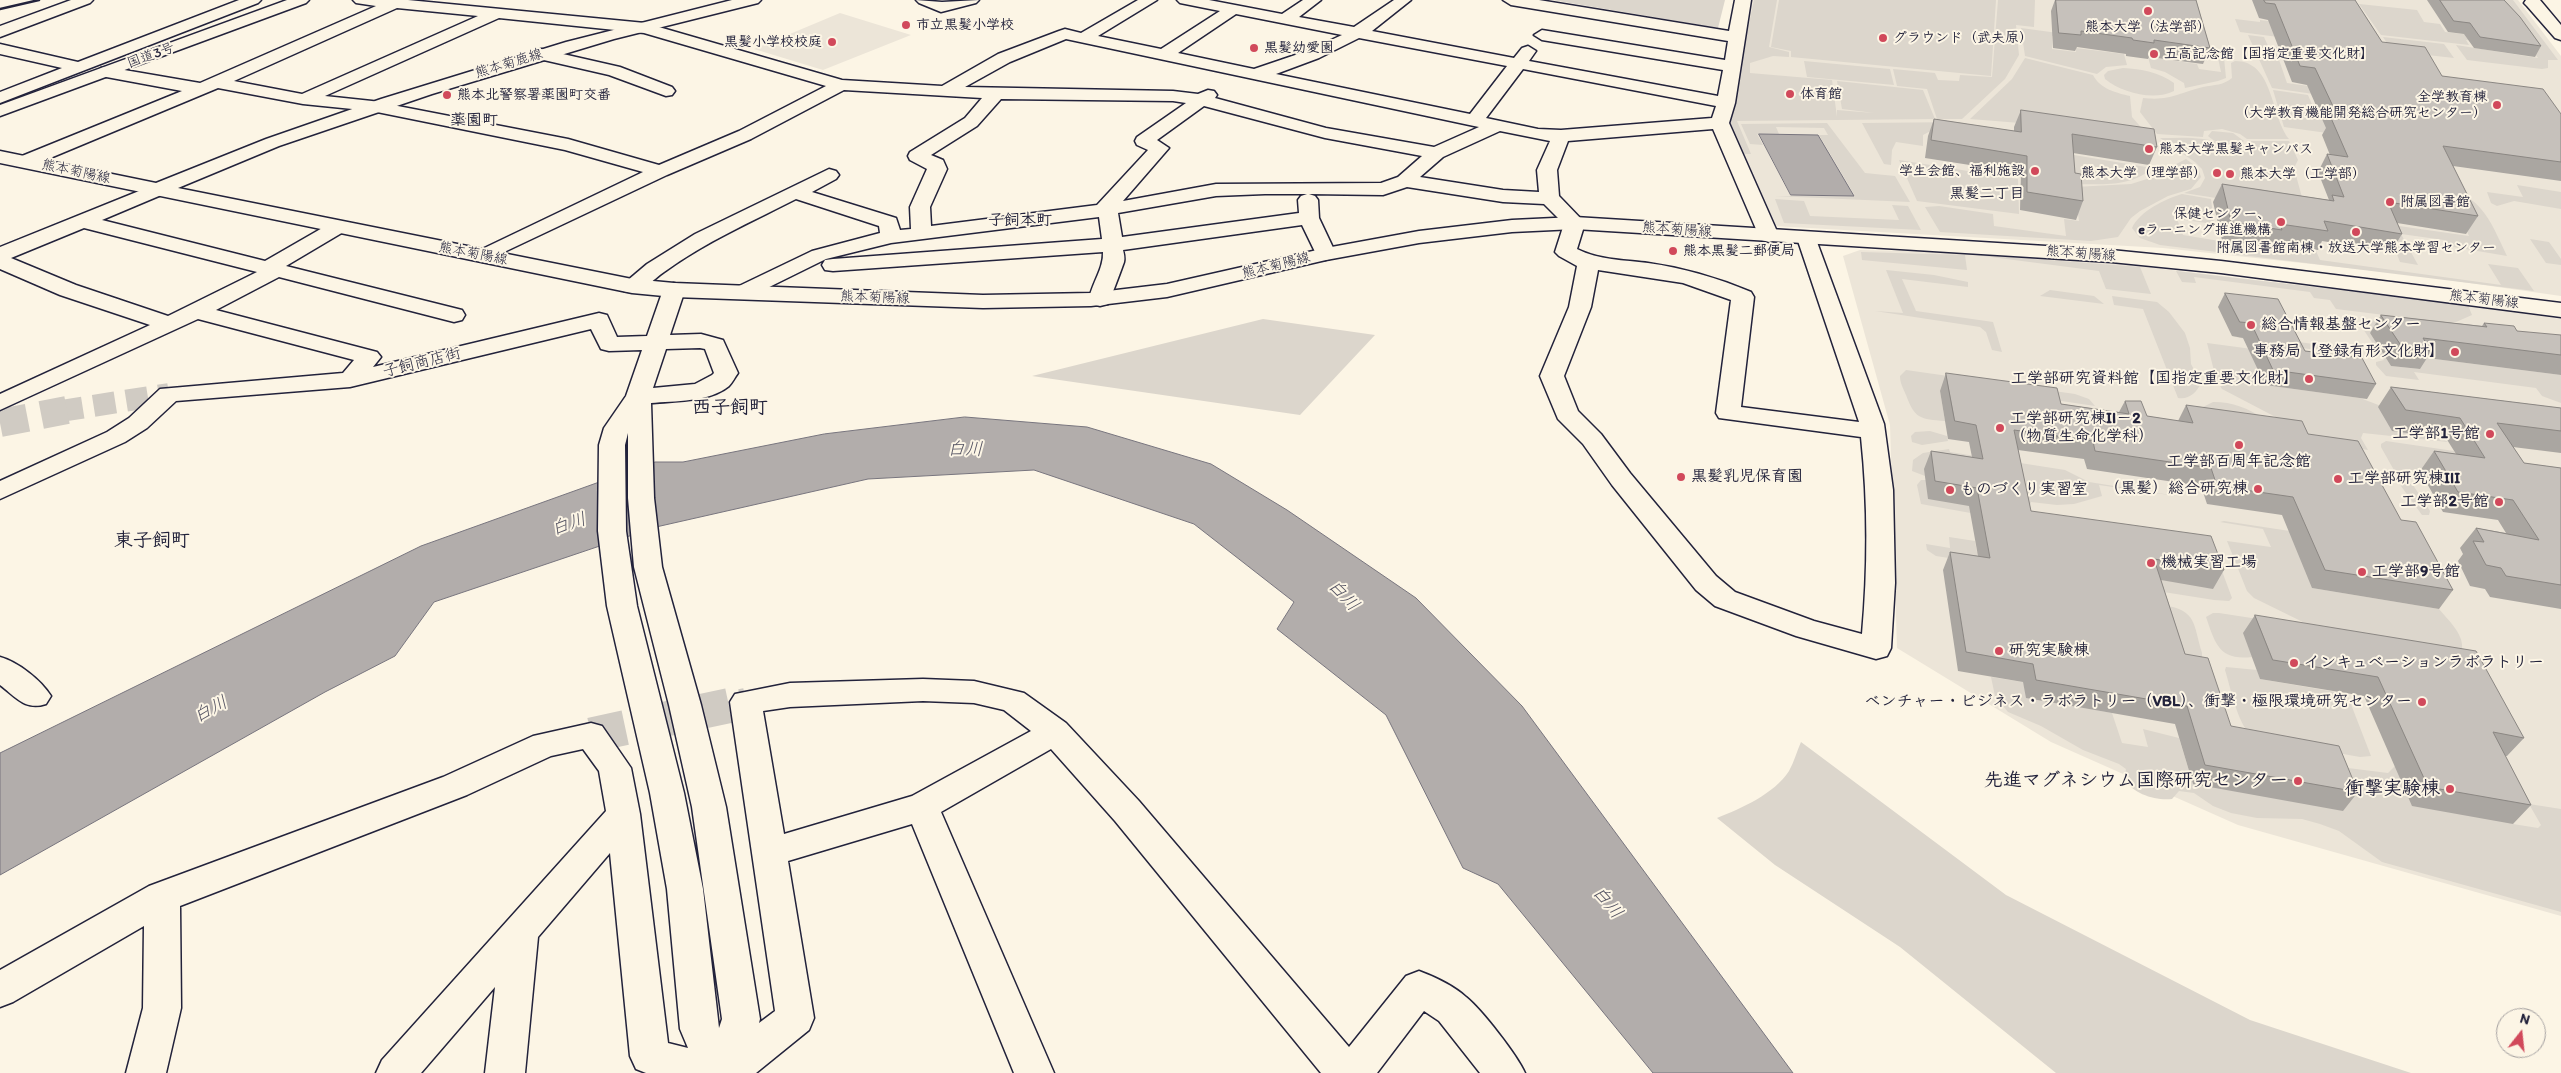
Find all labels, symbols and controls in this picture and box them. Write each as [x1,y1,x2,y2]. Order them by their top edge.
marker: 熊本大学（法学部） [2142,5,2154,17]
place label: 市立黒髪小学校 [916,17,1014,33]
marker: 市立黒髪小学校 [900,19,912,31]
place label: 熊本大学（法学部） [2085,19,2211,35]
place label: グラウンド（武夫原） [1893,30,2033,46]
marker: グラウンド（武夫原） [1877,32,1889,44]
place label: 黒髪小学校校庭 [724,34,822,50]
marker: 黒髪小学校校庭 [826,36,838,48]
street label: 国道3号 [125,40,177,72]
place label: 黒髪幼愛園 [1264,40,1334,56]
marker: 黒髪幼愛園 [1248,42,1260,54]
street label: 熊本菊鹿線 [473,46,545,82]
place label: 五高記念館【国指定重要文化財】 [2164,46,2374,62]
marker: 五高記念館【国指定重要文化財】 [2148,48,2160,60]
place label: 体育館 [1800,86,1842,102]
place label: 熊本北警察署薬園町交番 [457,87,611,103]
marker: 体育館 [1784,88,1796,100]
marker: 熊本北警察署薬園町交番 [441,89,453,101]
place label: 全学教育棟 （大学教育機能開発総合研究センター） [2235,89,2487,121]
marker: 全学教育棟 （大学教育機能開発総合研究センター） [2491,99,2503,111]
district label: 薬園町 [450,111,498,131]
place label: 熊本大学黒髪キャンパス [2159,141,2313,157]
marker: 熊本大学黒髪キャンパス [2143,143,2155,155]
street label: 熊本菊陽線 [40,157,112,187]
place label: 学生会館、福利施設 [1899,163,2025,179]
marker: 学生会館、福利施設 [2029,165,2041,177]
place label: 熊本大学（理学部） [2081,165,2207,181]
place label: 熊本大学（工学部） [2240,166,2366,182]
marker: 熊本大学（理学部） [2211,167,2223,179]
marker: 熊本大学（工学部） [2224,168,2236,180]
district label: 黒髪二丁目 [1950,185,2024,203]
place label: 附属図書館 [2400,194,2470,210]
marker: 附属図書館 [2384,196,2396,208]
place label: 保健センター、 eラーニング推進機構 [2138,206,2271,238]
district label: 子飼本町 [988,211,1052,231]
marker: 保健センター、 eラーニング推進機構 [2275,216,2287,228]
street label: 熊本菊陽線 [1641,219,1713,241]
marker: 附属図書館南棟・放送大学熊本学習センター [2350,226,2362,238]
street label: 熊本菊陽線 [437,239,509,269]
place label: 附属図書館南棟・放送大学熊本学習センター [2216,240,2496,256]
place label: 熊本黒髪二郵便局 [1683,243,1795,259]
street label: 熊本菊陽線 [2045,243,2117,265]
marker: 熊本黒髪二郵便局 [1667,245,1679,257]
street label: 熊本菊陽線 [1240,249,1312,283]
street label: 熊本菊陽線 [2448,287,2520,313]
street label: 熊本菊陽線 [840,288,910,308]
place label: 総合情報基盤センター [2261,315,2421,335]
marker: 総合情報基盤センター [2245,319,2257,331]
place label: 事務局【登録有形文化財】 [2253,342,2445,362]
street label: 子飼商店街 [381,344,463,382]
marker: 事務局【登録有形文化財】 [2449,346,2461,358]
place label: 工学部研究資料館【国指定重要文化財】 [2011,369,2299,389]
marker: 工学部研究資料館【国指定重要文化財】 [2303,373,2315,385]
district label: 西子飼町 [692,397,768,419]
place label: 工学部研究棟II－2 （物質生命化学科） [2010,409,2154,447]
marker: 工学部研究棟II－2 （物質生命化学科） [1994,422,2006,434]
place label: 工学部1号館 [2393,424,2480,444]
marker: 工学部1号館 [2484,428,2496,440]
water label: 白川 [947,439,983,461]
marker: 工学部百周年記念館 [2233,439,2245,451]
place label: 工学部百周年記念館 [2167,452,2311,472]
place label: 黒髪乳児保育園 [1691,467,1803,487]
place label: 工学部研究棟III [2348,469,2460,489]
marker: 黒髪乳児保育園 [1675,471,1687,483]
marker: 工学部研究棟III [2332,473,2344,485]
place label: （黒髪）総合研究棟 [2104,479,2248,499]
place label: ものづくり実習室 [1960,480,2088,500]
marker: （黒髪）総合研究棟 [2252,483,2264,495]
marker: ものづくり実習室 [1944,484,1956,496]
place label: 工学部2号館 [2401,492,2489,512]
marker: 工学部2号館 [2493,496,2505,508]
water label: 白川 [548,509,590,541]
district label: 東子飼町 [114,530,190,552]
place label: 機械実習工場 [2161,553,2257,573]
marker: 機械実習工場 [2145,557,2157,569]
place label: 工学部9号館 [2372,562,2460,582]
marker: 工学部9号館 [2356,566,2368,578]
water label: 白川 [1323,575,1363,617]
place label: 研究実験棟 [2009,641,2089,661]
marker: 研究実験棟 [1993,645,2005,657]
place label: インキュベーションラボラトリー [2304,653,2544,673]
marker: インキュベーションラボラトリー [2288,657,2300,669]
water label: 白川 [190,692,232,728]
place label: ベンチャー・ビジネス・ラボラトリー（VBL）、衝撃・極限環境研究センター [1864,692,2412,712]
marker: ベンチャー・ビジネス・ラボラトリー（VBL）、衝撃・極限環境研究センター [2416,696,2428,708]
place label: 先進マグネシウム国際研究センター [1984,770,2288,792]
marker: 先進マグネシウム国際研究センター [2292,775,2304,787]
place label: 衝撃実験棟 [2345,778,2440,800]
marker: 衝撃実験棟 [2444,783,2456,795]
water label: 白川 [1587,882,1627,924]
north arrow [2496,1008,2546,1058]
text: N [2518,1010,2532,1029]

